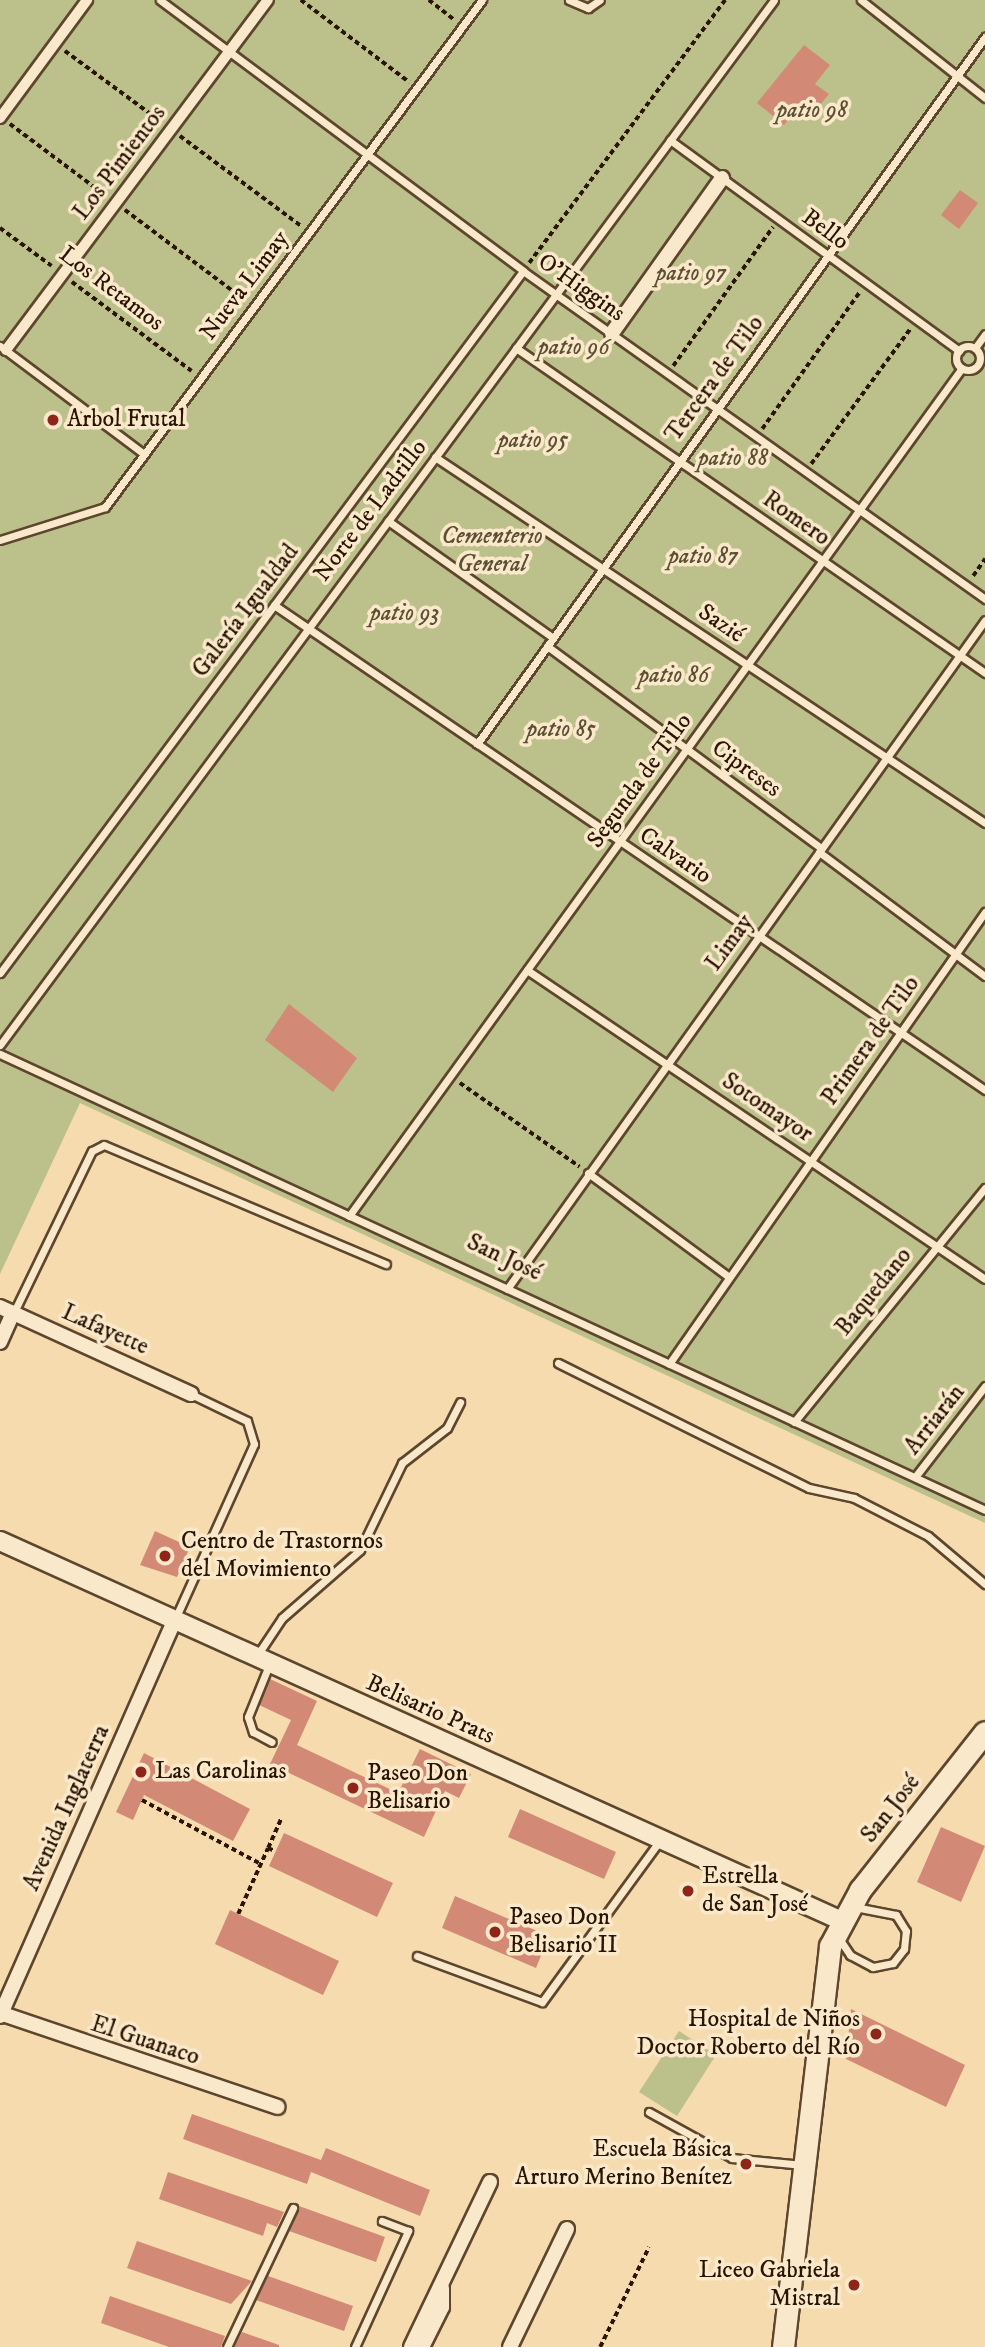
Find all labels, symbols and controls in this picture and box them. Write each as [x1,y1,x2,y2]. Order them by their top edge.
park label: patio 98 [777,97,847,125]
street label: Los Pimientos [68,100,172,226]
street label: Bello [796,203,854,257]
street label: Nueva Limay [195,226,295,346]
street label: Los Retamos [53,240,169,338]
street label: O'Higgins [532,248,630,328]
park label: patio 97 [656,260,726,288]
street label: Tercera de Tilo [660,310,770,448]
park label: patio 96 [538,334,610,362]
place label: Arbol Frutal [67,406,186,434]
marker: Arbol Frutal [45,412,61,428]
park label: patio 95 [498,427,568,455]
street label: Norte de Ladrillo [308,434,434,588]
park label: patio 88 [698,445,768,473]
street label: Romero [757,485,835,553]
park label: Cementerio General [441,523,543,579]
street label: Galería Igualdad [187,539,305,683]
park label: patio 87 [668,543,738,571]
street label: Sazié [693,598,749,650]
park label: patio 93 [370,600,440,628]
park label: patio 86 [639,662,709,690]
street label: Segunda de TIlo [581,708,699,854]
park label: patio 85 [527,716,595,744]
street label: Cipreses [706,734,786,804]
street label: Calvario [633,821,717,891]
street label: Limay [700,909,760,977]
street label: Primera de Tilo [816,971,926,1111]
street label: Sotomayor [716,1067,818,1149]
street label: San José [462,1228,546,1288]
street label: Baquedano [830,1242,918,1342]
street label: Lafayette [57,1298,153,1362]
street label: Arriarán [899,1379,971,1461]
place label: Centro de Trastornos del Movimiento [181,1528,383,1584]
marker: Centro de Trastornos del Movimiento [155,1546,175,1566]
street label: Belisario Prats [361,1669,499,1751]
street label: Avenida Inglaterra [18,1721,116,1895]
place label: Las Carolinas [155,1758,286,1786]
place label: Paseo Don Belisario [367,1760,468,1816]
marker: Las Carolinas [133,1764,149,1780]
street label: San José [855,1769,927,1849]
marker: Paseo Don Belisario [345,1780,361,1796]
place label: Estrella de San José [702,1863,808,1919]
marker: Estrella de San José [680,1883,696,1899]
place label: Paseo Don Belisario II [509,1904,617,1960]
marker: Paseo Don Belisario II [487,1924,503,1940]
place label: Hospital de Niños Doctor Roberto del Río [637,2006,860,2062]
street label: El Guanaco [87,2010,203,2072]
marker: Hospital de Niños Doctor Roberto del Río [866,2024,886,2044]
place label: Escuela Básica Arturo Merino Benítez [515,2136,732,2192]
marker: Escuela Básica Arturo Merino Benítez [738,2156,754,2172]
place label: Liceo Gabriela Mistral [699,2257,840,2313]
marker: Liceo Gabriela Mistral [846,2277,862,2293]

